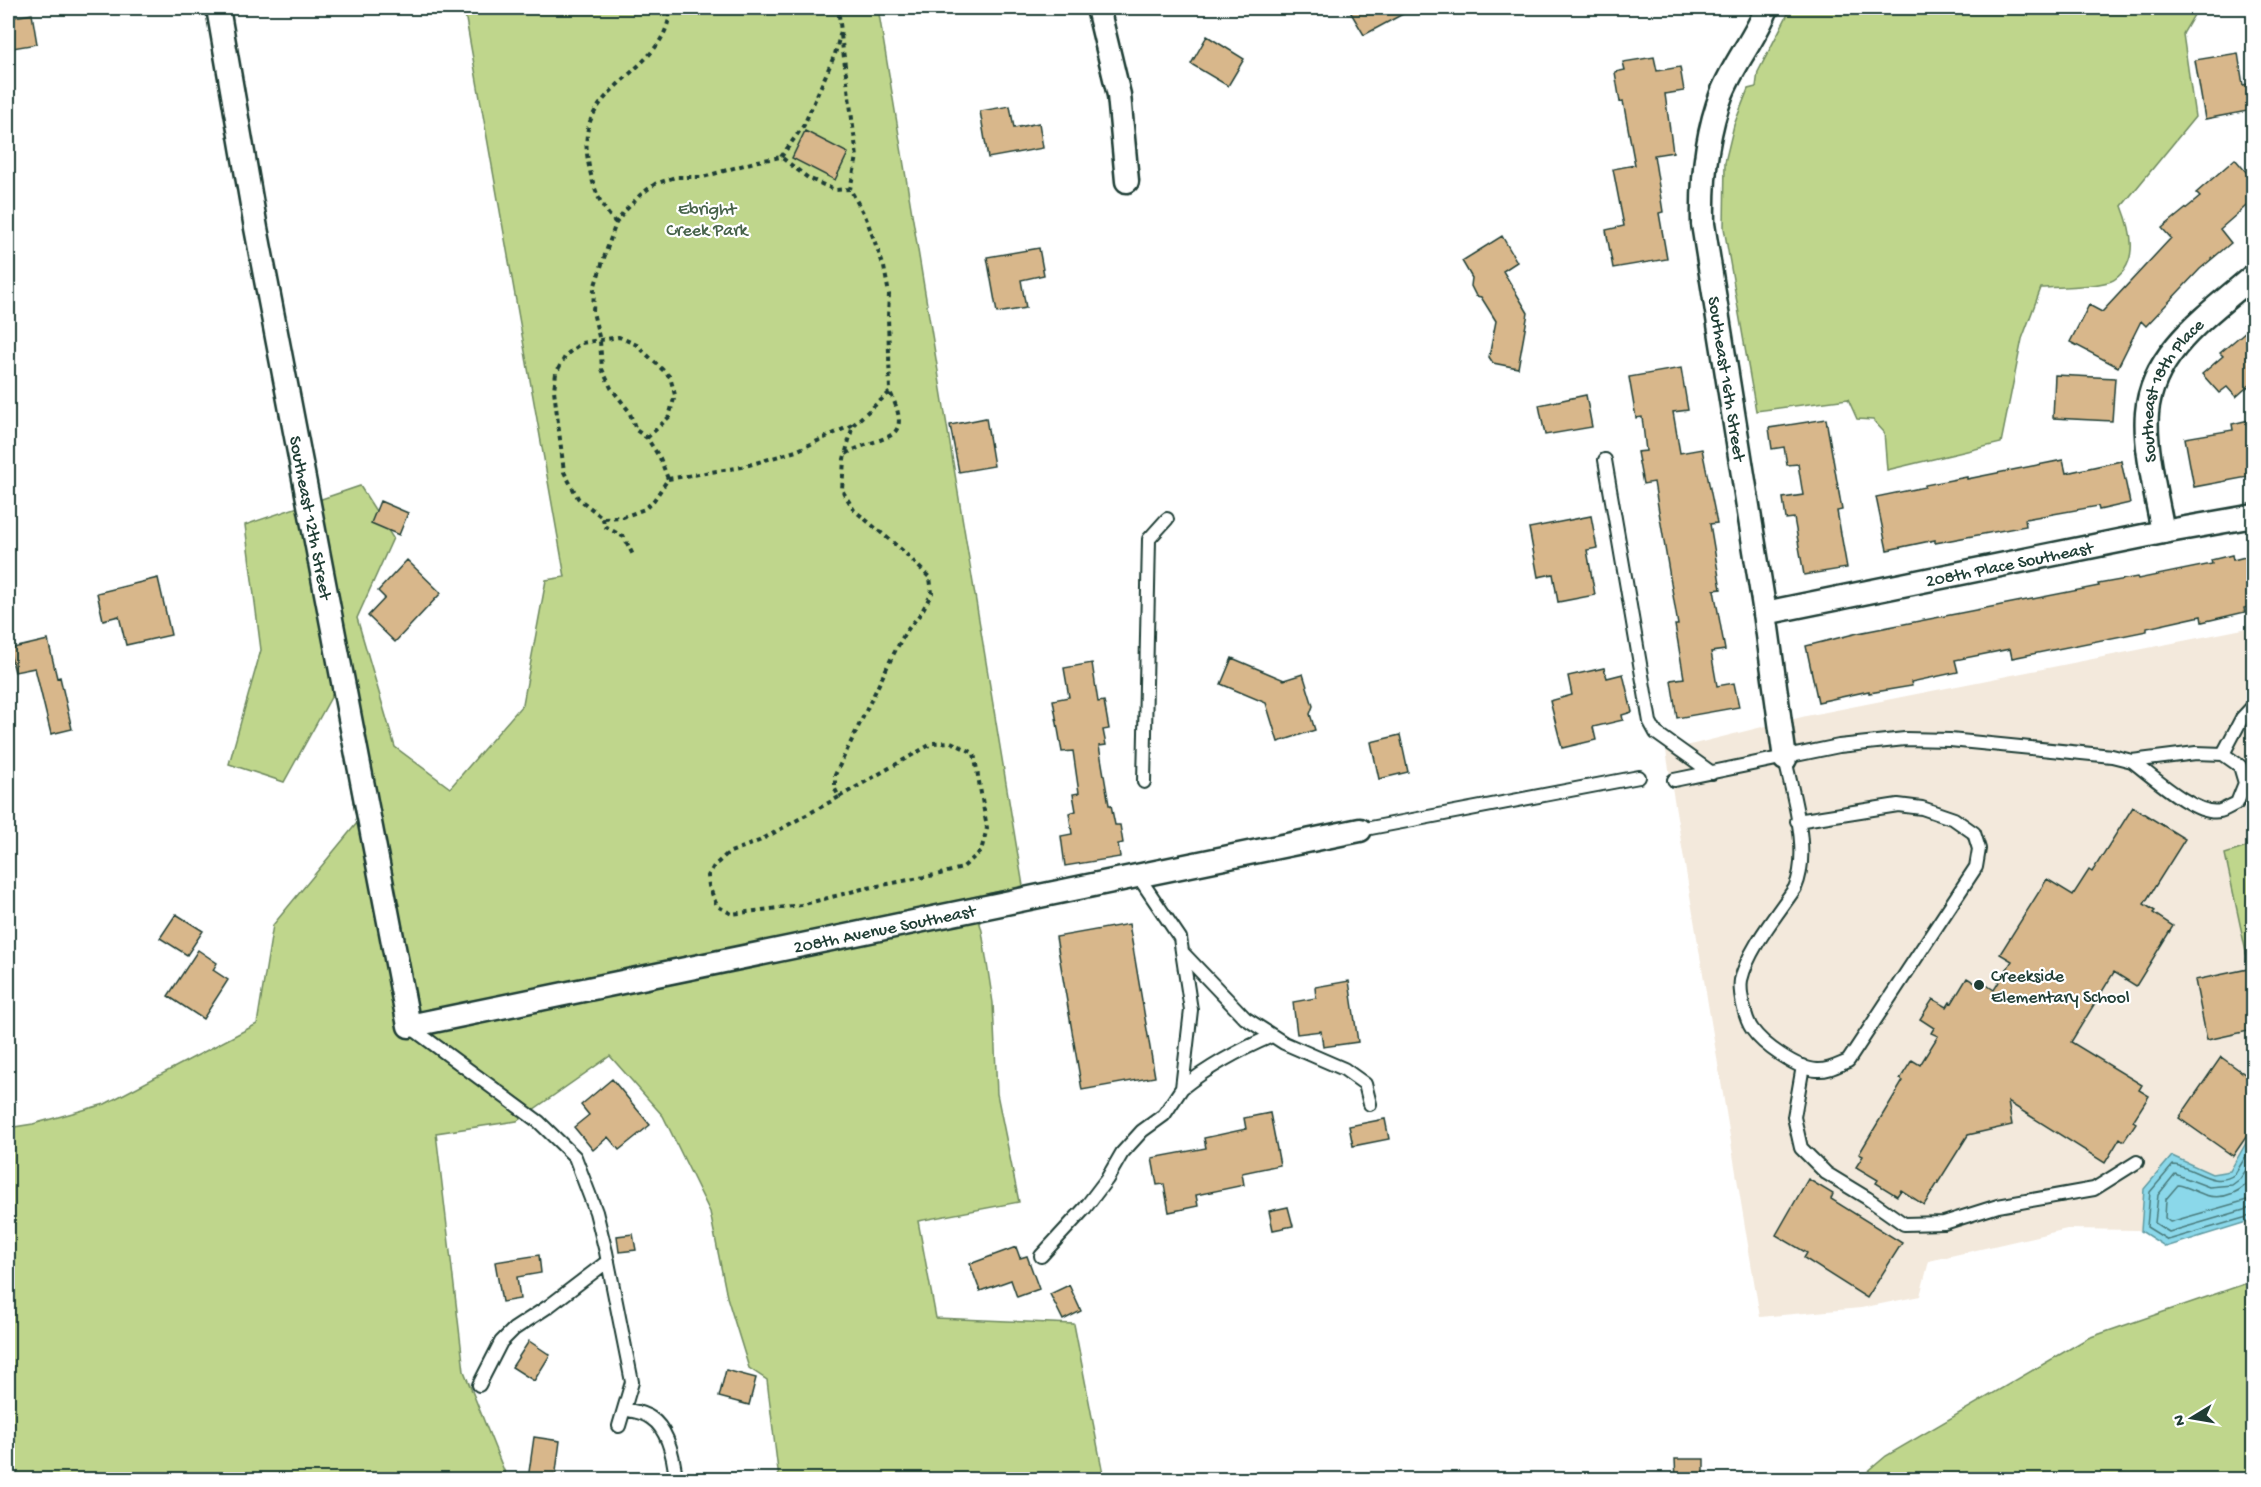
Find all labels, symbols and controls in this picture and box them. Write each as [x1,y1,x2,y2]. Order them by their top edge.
park label: Ebright Creek Park [666,200,750,242]
street label: Southeast 16th Street [1702,295,1749,464]
street label: Southeast 18th Place [2139,315,2210,464]
street label: Southeast 12th Street [283,434,335,603]
street label: 208th Place Southeast [1924,538,2097,593]
street label: 208th Avenue Southeast [792,901,979,959]
place label: Creekside Elementary School [1991,967,2130,1009]
marker: Creekside Elementary School [1972,978,1986,992]
north arrow [2162,1388,2222,1448]
text: N [2170,1413,2191,1427]

